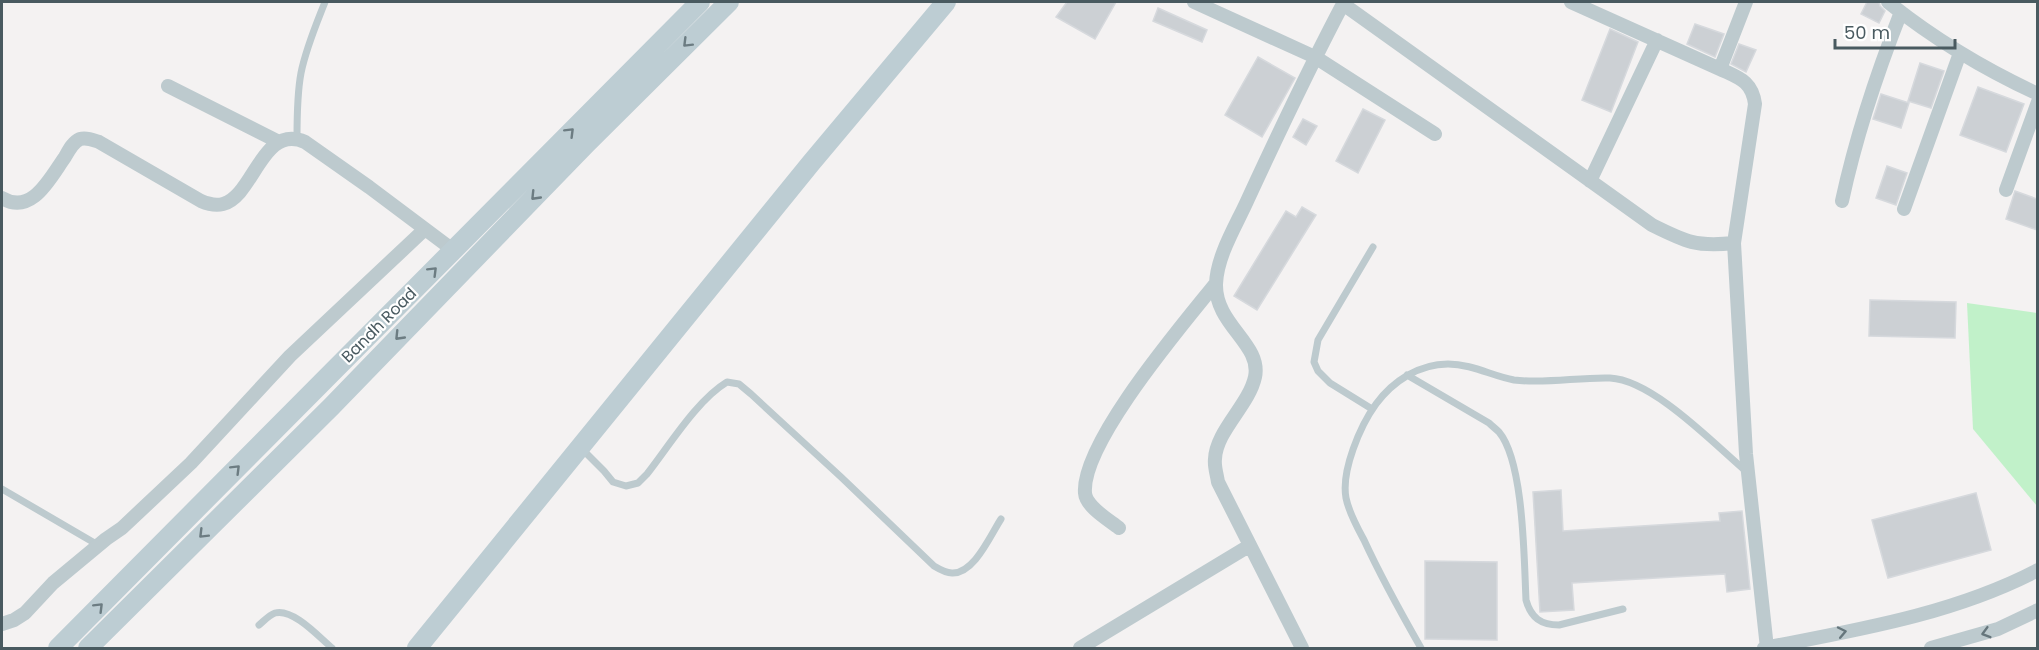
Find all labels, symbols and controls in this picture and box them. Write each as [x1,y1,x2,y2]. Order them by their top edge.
scale bar [1835,12,1955,50]
text: 50 m [1844,20,1890,45]
one-way arrow [684,35,695,46]
one-way arrow [563,129,574,140]
one-way arrow [531,190,542,200]
one-way arrow [426,267,437,277]
street label: Bandh Road [336,282,422,368]
one-way arrow [396,329,407,340]
one-way arrow [229,465,240,476]
one-way arrow [199,527,210,538]
one-way arrow [92,603,102,614]
one-way arrow [1837,626,1847,639]
one-way arrow [1981,626,1992,638]

